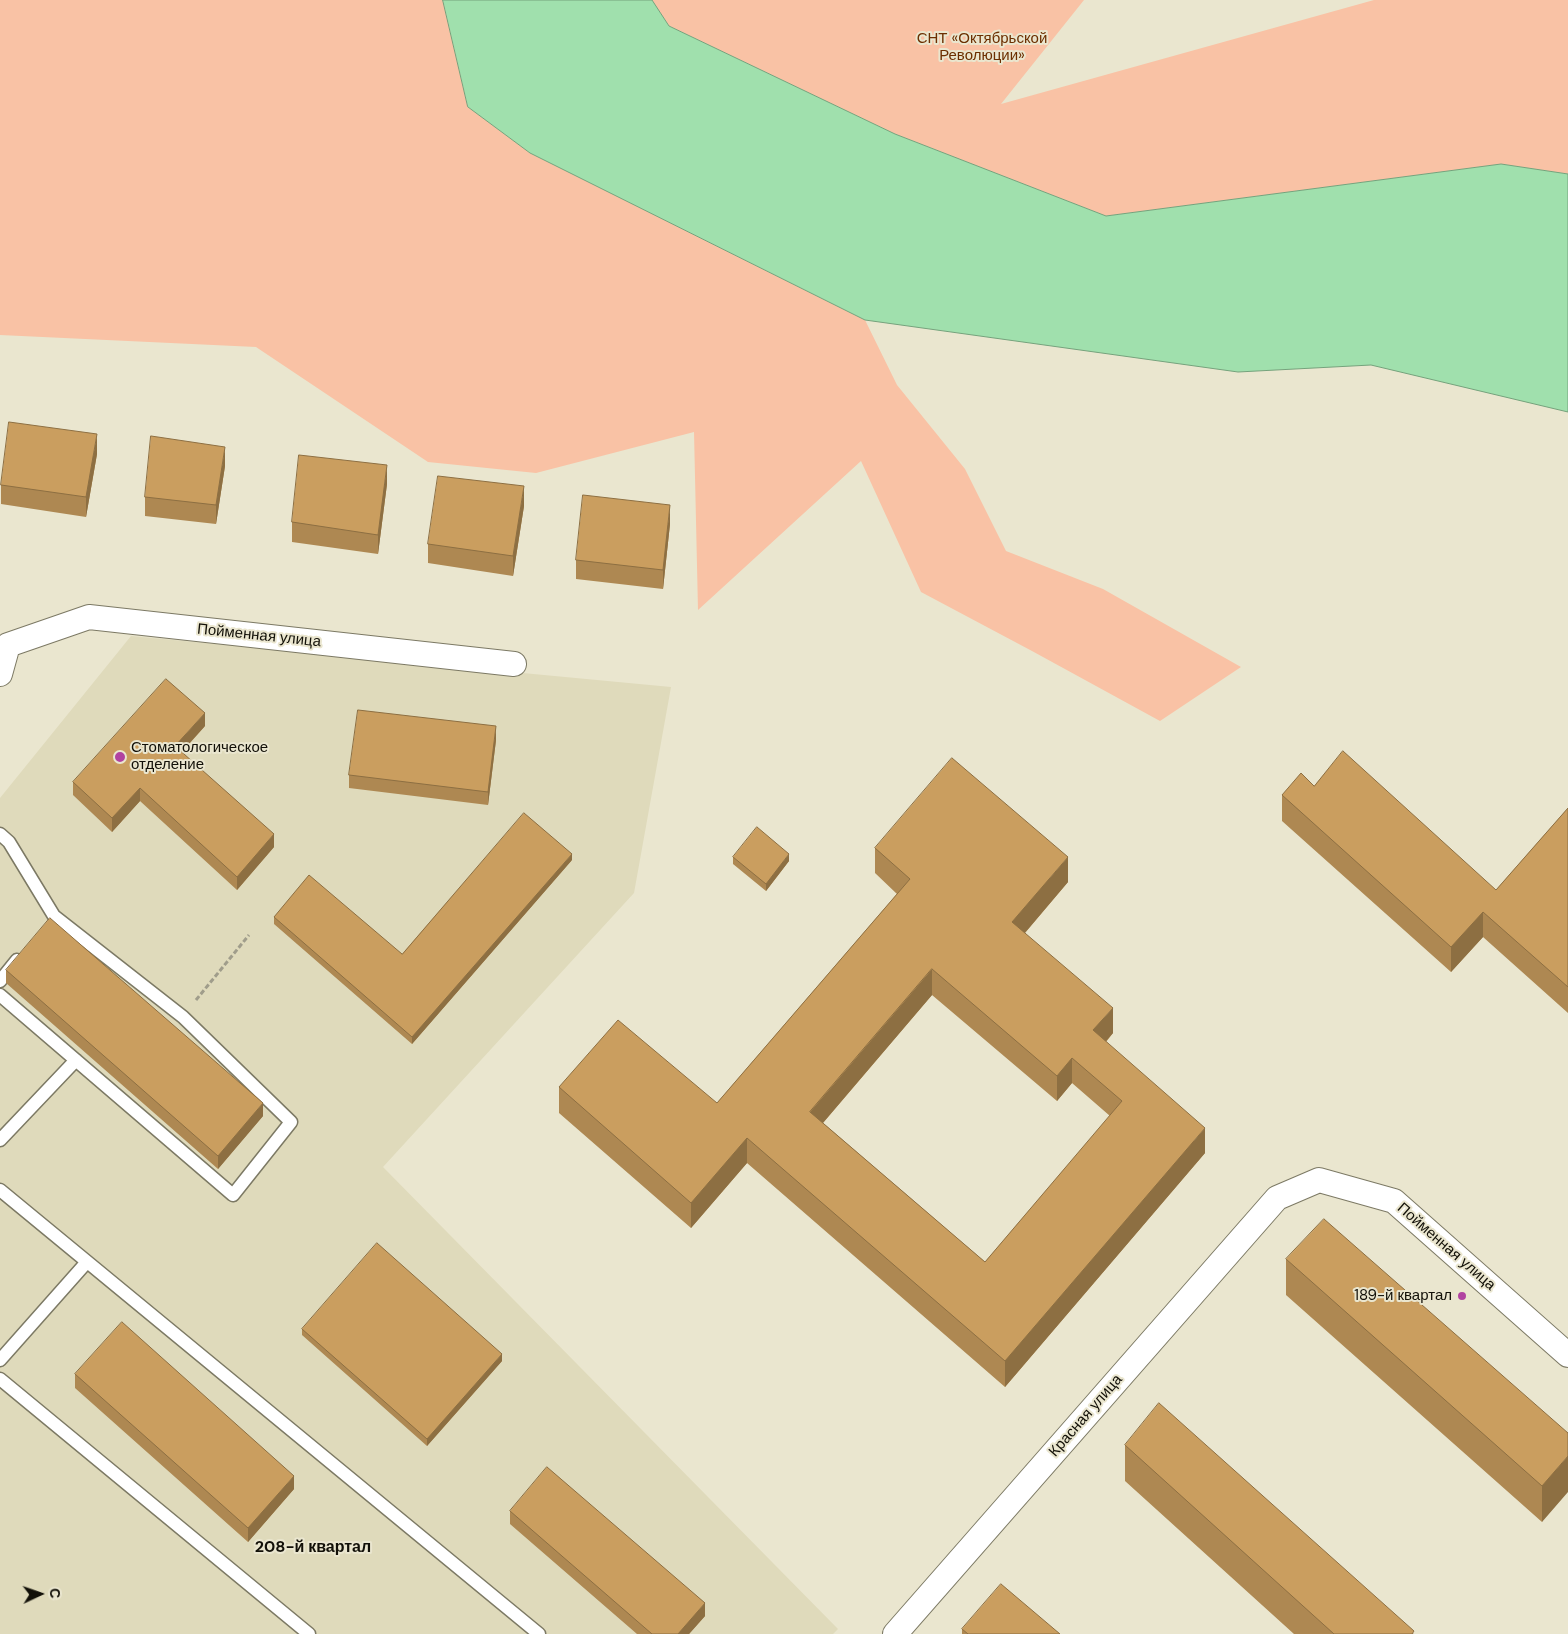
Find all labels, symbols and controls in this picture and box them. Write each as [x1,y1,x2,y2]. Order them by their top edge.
park label: СНТ «Октябрьской Революции» [917,30,1047,65]
street label: Пойменная улица [196,621,322,651]
place label: Стоматологическое отделение [131,739,268,774]
marker: Стоматологическое отделение [113,750,127,764]
street label: Пойменная улица [1393,1199,1499,1295]
place label: 189-й квартал [1354,1287,1452,1305]
marker: 189-й квартал [1456,1290,1468,1302]
street label: Красная улица [1045,1371,1127,1461]
district label: 208-й квартал [255,1538,371,1558]
north arrow [15,1569,65,1619]
text: С [46,1588,64,1599]

